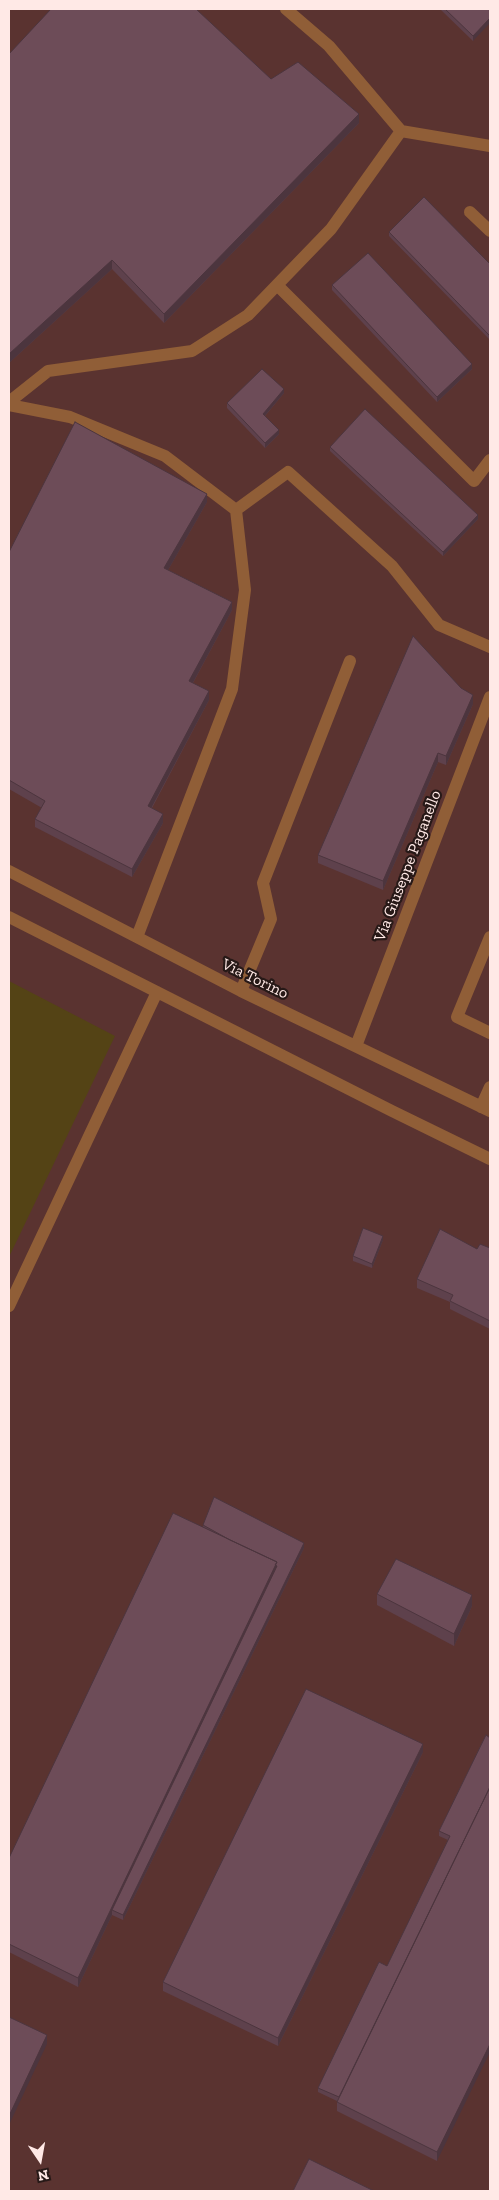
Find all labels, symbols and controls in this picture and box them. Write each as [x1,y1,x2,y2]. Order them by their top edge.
street label: Via Giuseppe Paganello [370,788,446,944]
street label: Via Torino [219,955,291,1003]
north arrow [15,2135,65,2185]
text: N [36,2166,50,2185]

